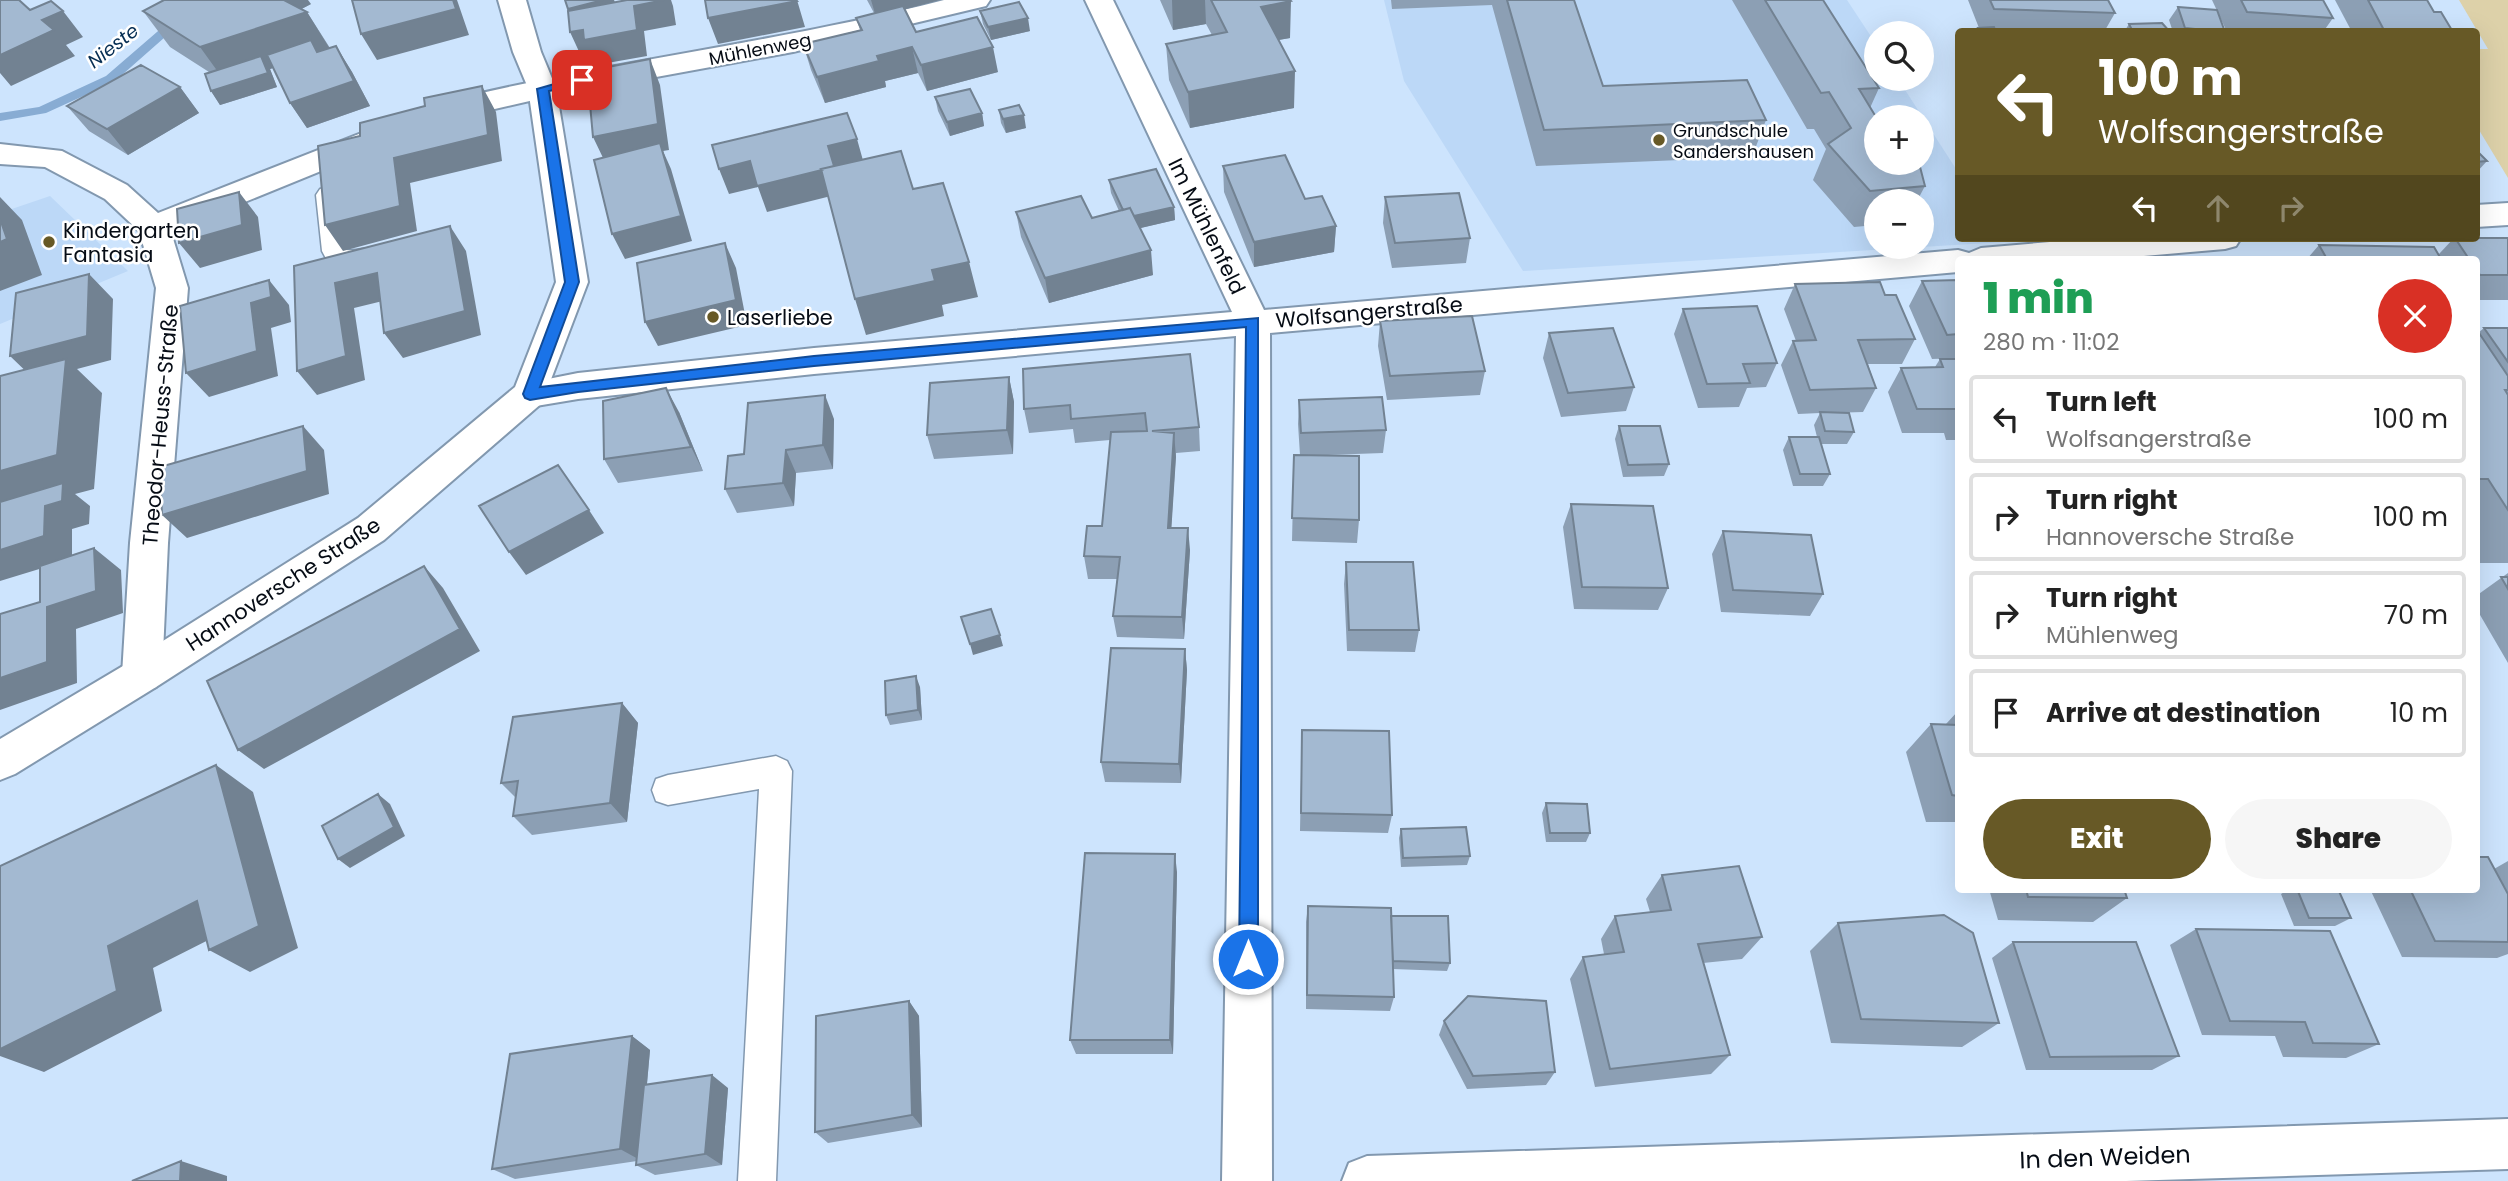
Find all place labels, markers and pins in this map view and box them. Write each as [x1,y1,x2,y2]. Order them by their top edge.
pin [552,50,612,110]
place label: Grundschule Sandershausen [1673,118,1814,164]
marker: Grundschule Sandershausen [1651,132,1667,148]
place label: Kindergarten Fantasia [63,216,200,269]
marker: Kindergarten Fantasia [41,234,57,250]
place label: Laserliebe [727,303,833,332]
marker: Laserliebe [705,309,721,325]

